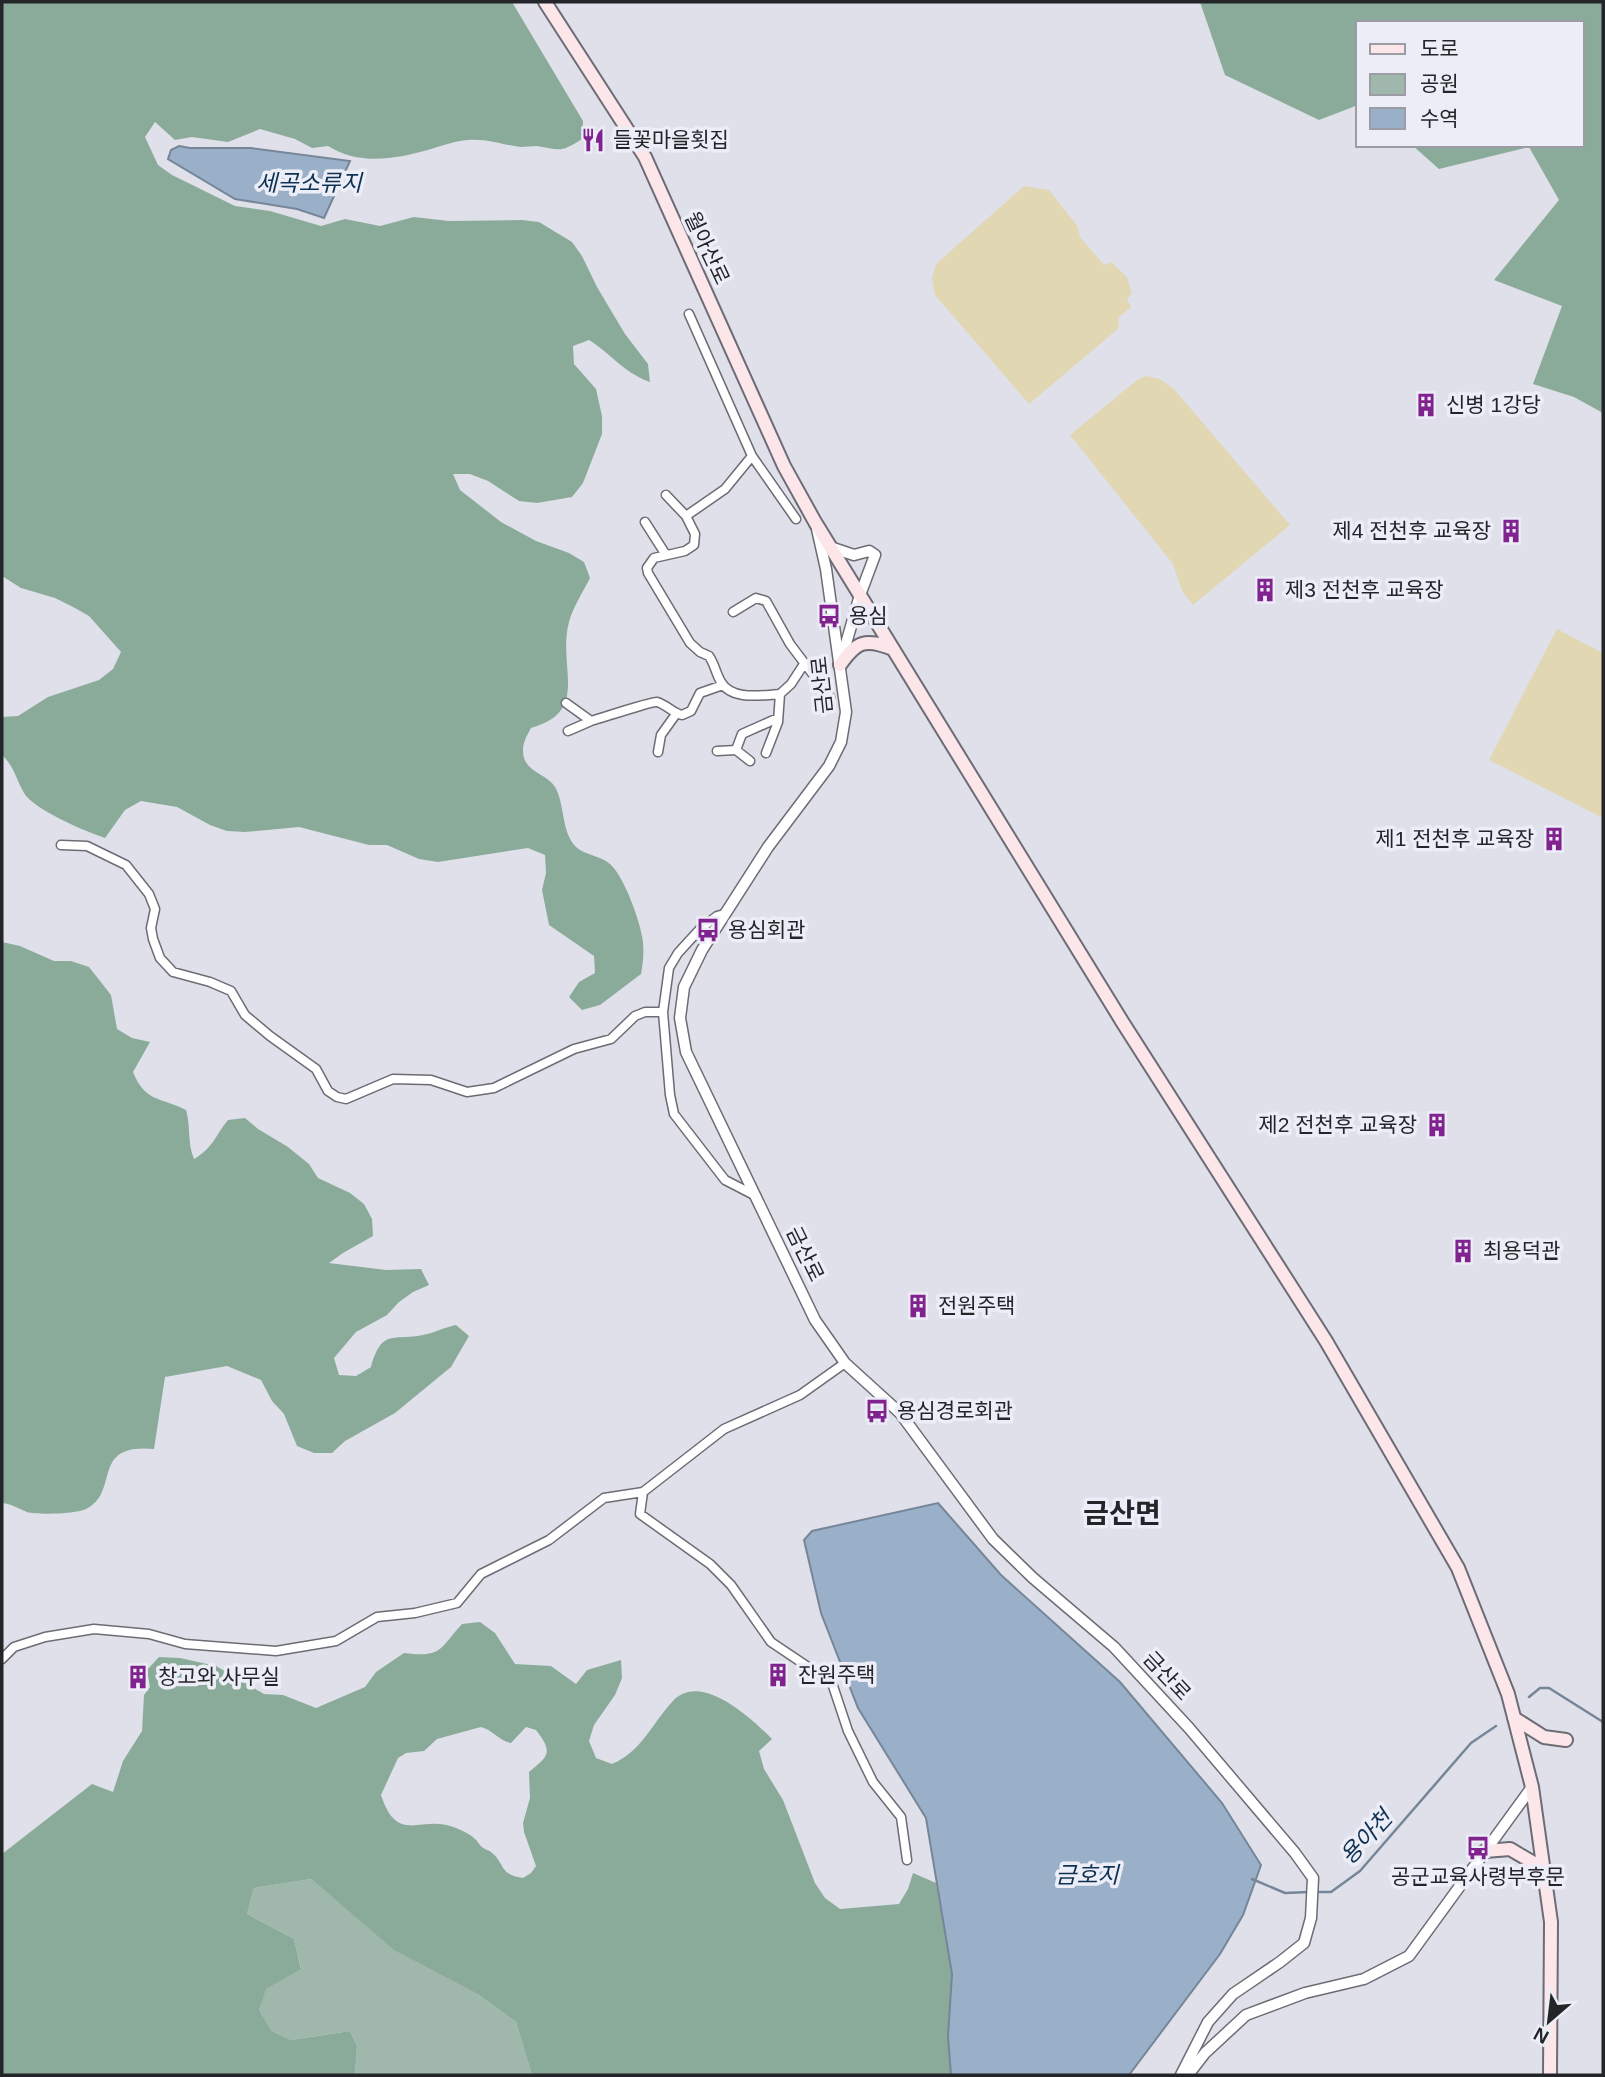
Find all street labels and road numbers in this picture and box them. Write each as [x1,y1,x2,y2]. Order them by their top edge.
street label: 월아산로 [681,208,734,288]
street label: 금산로 [807,655,836,715]
street label: 금산로 [782,1223,828,1285]
street label: 금산로 [1139,1647,1196,1705]

